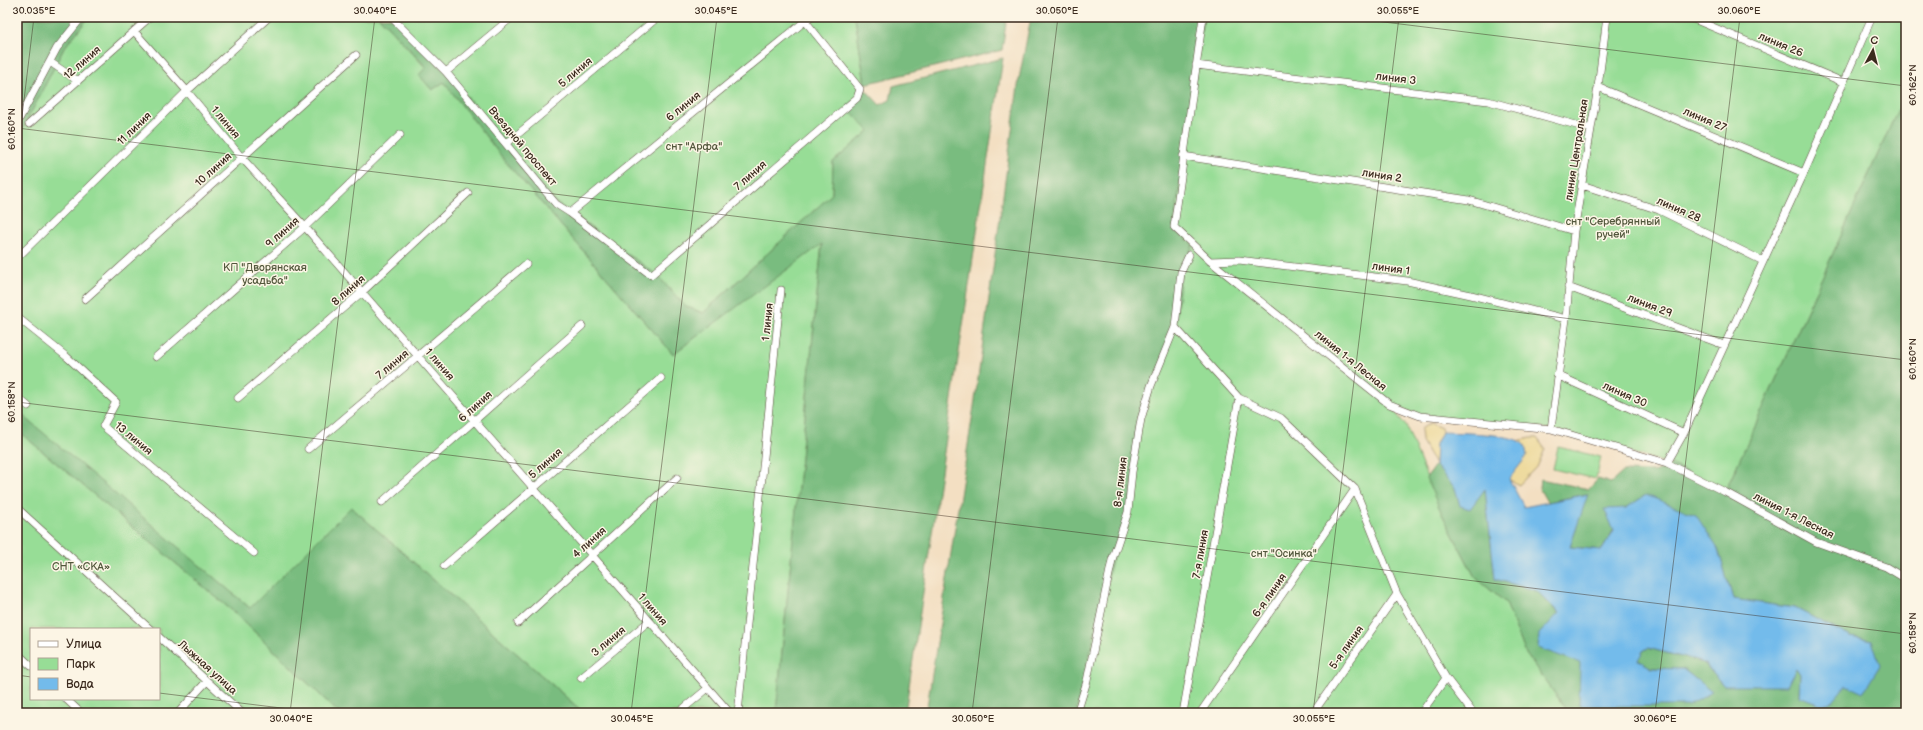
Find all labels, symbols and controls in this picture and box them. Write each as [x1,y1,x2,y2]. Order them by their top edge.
text: 30.035°E [13,5,56,17]
text: 30.040°E [353,5,397,17]
text: 30.045°E [695,5,738,17]
text: 30.050°E [1036,5,1079,17]
text: 30.055°E [1377,5,1420,17]
text: 30.060°E [1717,5,1761,17]
street label: линия 26 [1757,29,1805,60]
north arrow [1853,30,1893,70]
text: С [1870,34,1879,48]
street label: 12 линия [61,43,103,82]
street label: 5 линия [556,55,595,90]
text: 60.162°N [1907,64,1919,106]
street label: линия 3 [1375,70,1417,87]
street label: 6 линия [663,89,703,124]
street label: линия Центральная [1562,98,1591,202]
street label: 1 линия [208,104,243,141]
street label: Въездной проспект [486,104,560,189]
street label: линия 27 [1681,105,1729,135]
text: 60.160°N [6,108,18,150]
street label: 11 линия [115,109,154,148]
park label: снт "Арфа" [666,140,722,153]
street label: 10 линия [192,150,234,189]
street label: 7 линия [732,158,769,193]
street label: линия 2 [1361,166,1403,185]
street label: линия 28 [1655,194,1703,225]
street label: 9 линия [263,214,302,250]
park label: снт "Серебрянный ручей" [1566,215,1660,241]
street label: линия 1 [1371,259,1411,278]
park label: КП "Дворянская усадьба" [223,261,307,287]
street label: 8 линия [329,272,368,308]
street label: линия 29 [1626,291,1674,320]
street label: 1 линия [759,302,776,342]
street label: линия 1-я Лесная [1312,327,1389,393]
text: 60.160°N [1907,338,1919,380]
street label: 1 линия [422,346,457,383]
street label: 7 линия [373,347,411,382]
street label: линия 30 [1601,379,1649,410]
text: 60.158°N [6,381,18,423]
street label: 6 линия [456,388,495,425]
street label: 13 линия [112,419,155,458]
street label: 5 линия [526,445,565,481]
street label: 8-я линия [1111,456,1130,508]
street label: линия 1-я Лесная [1751,490,1836,541]
street label: 4 линия [570,524,609,561]
street label: 7-я линия [1190,529,1211,580]
park label: снт "Осинка" [1251,547,1317,560]
park label: СНТ «СКА» [52,560,110,573]
street label: 6-я линия [1250,571,1289,620]
street label: 1 линия [635,591,670,628]
text: 60.158°N [1907,612,1919,654]
street label: 3 линия [589,623,628,659]
street label: 5-я линия [1327,623,1366,672]
legend [30,628,160,700]
text: Улица [66,637,102,652]
street label: Лыжная улица [175,637,240,698]
text: Парк [66,657,96,672]
text: Вода [66,677,94,692]
text: 30.040°E [269,713,313,725]
text: 30.045°E [611,713,654,725]
text: 30.050°E [952,713,995,725]
text: 30.055°E [1293,713,1336,725]
text: 30.060°E [1633,713,1677,725]

